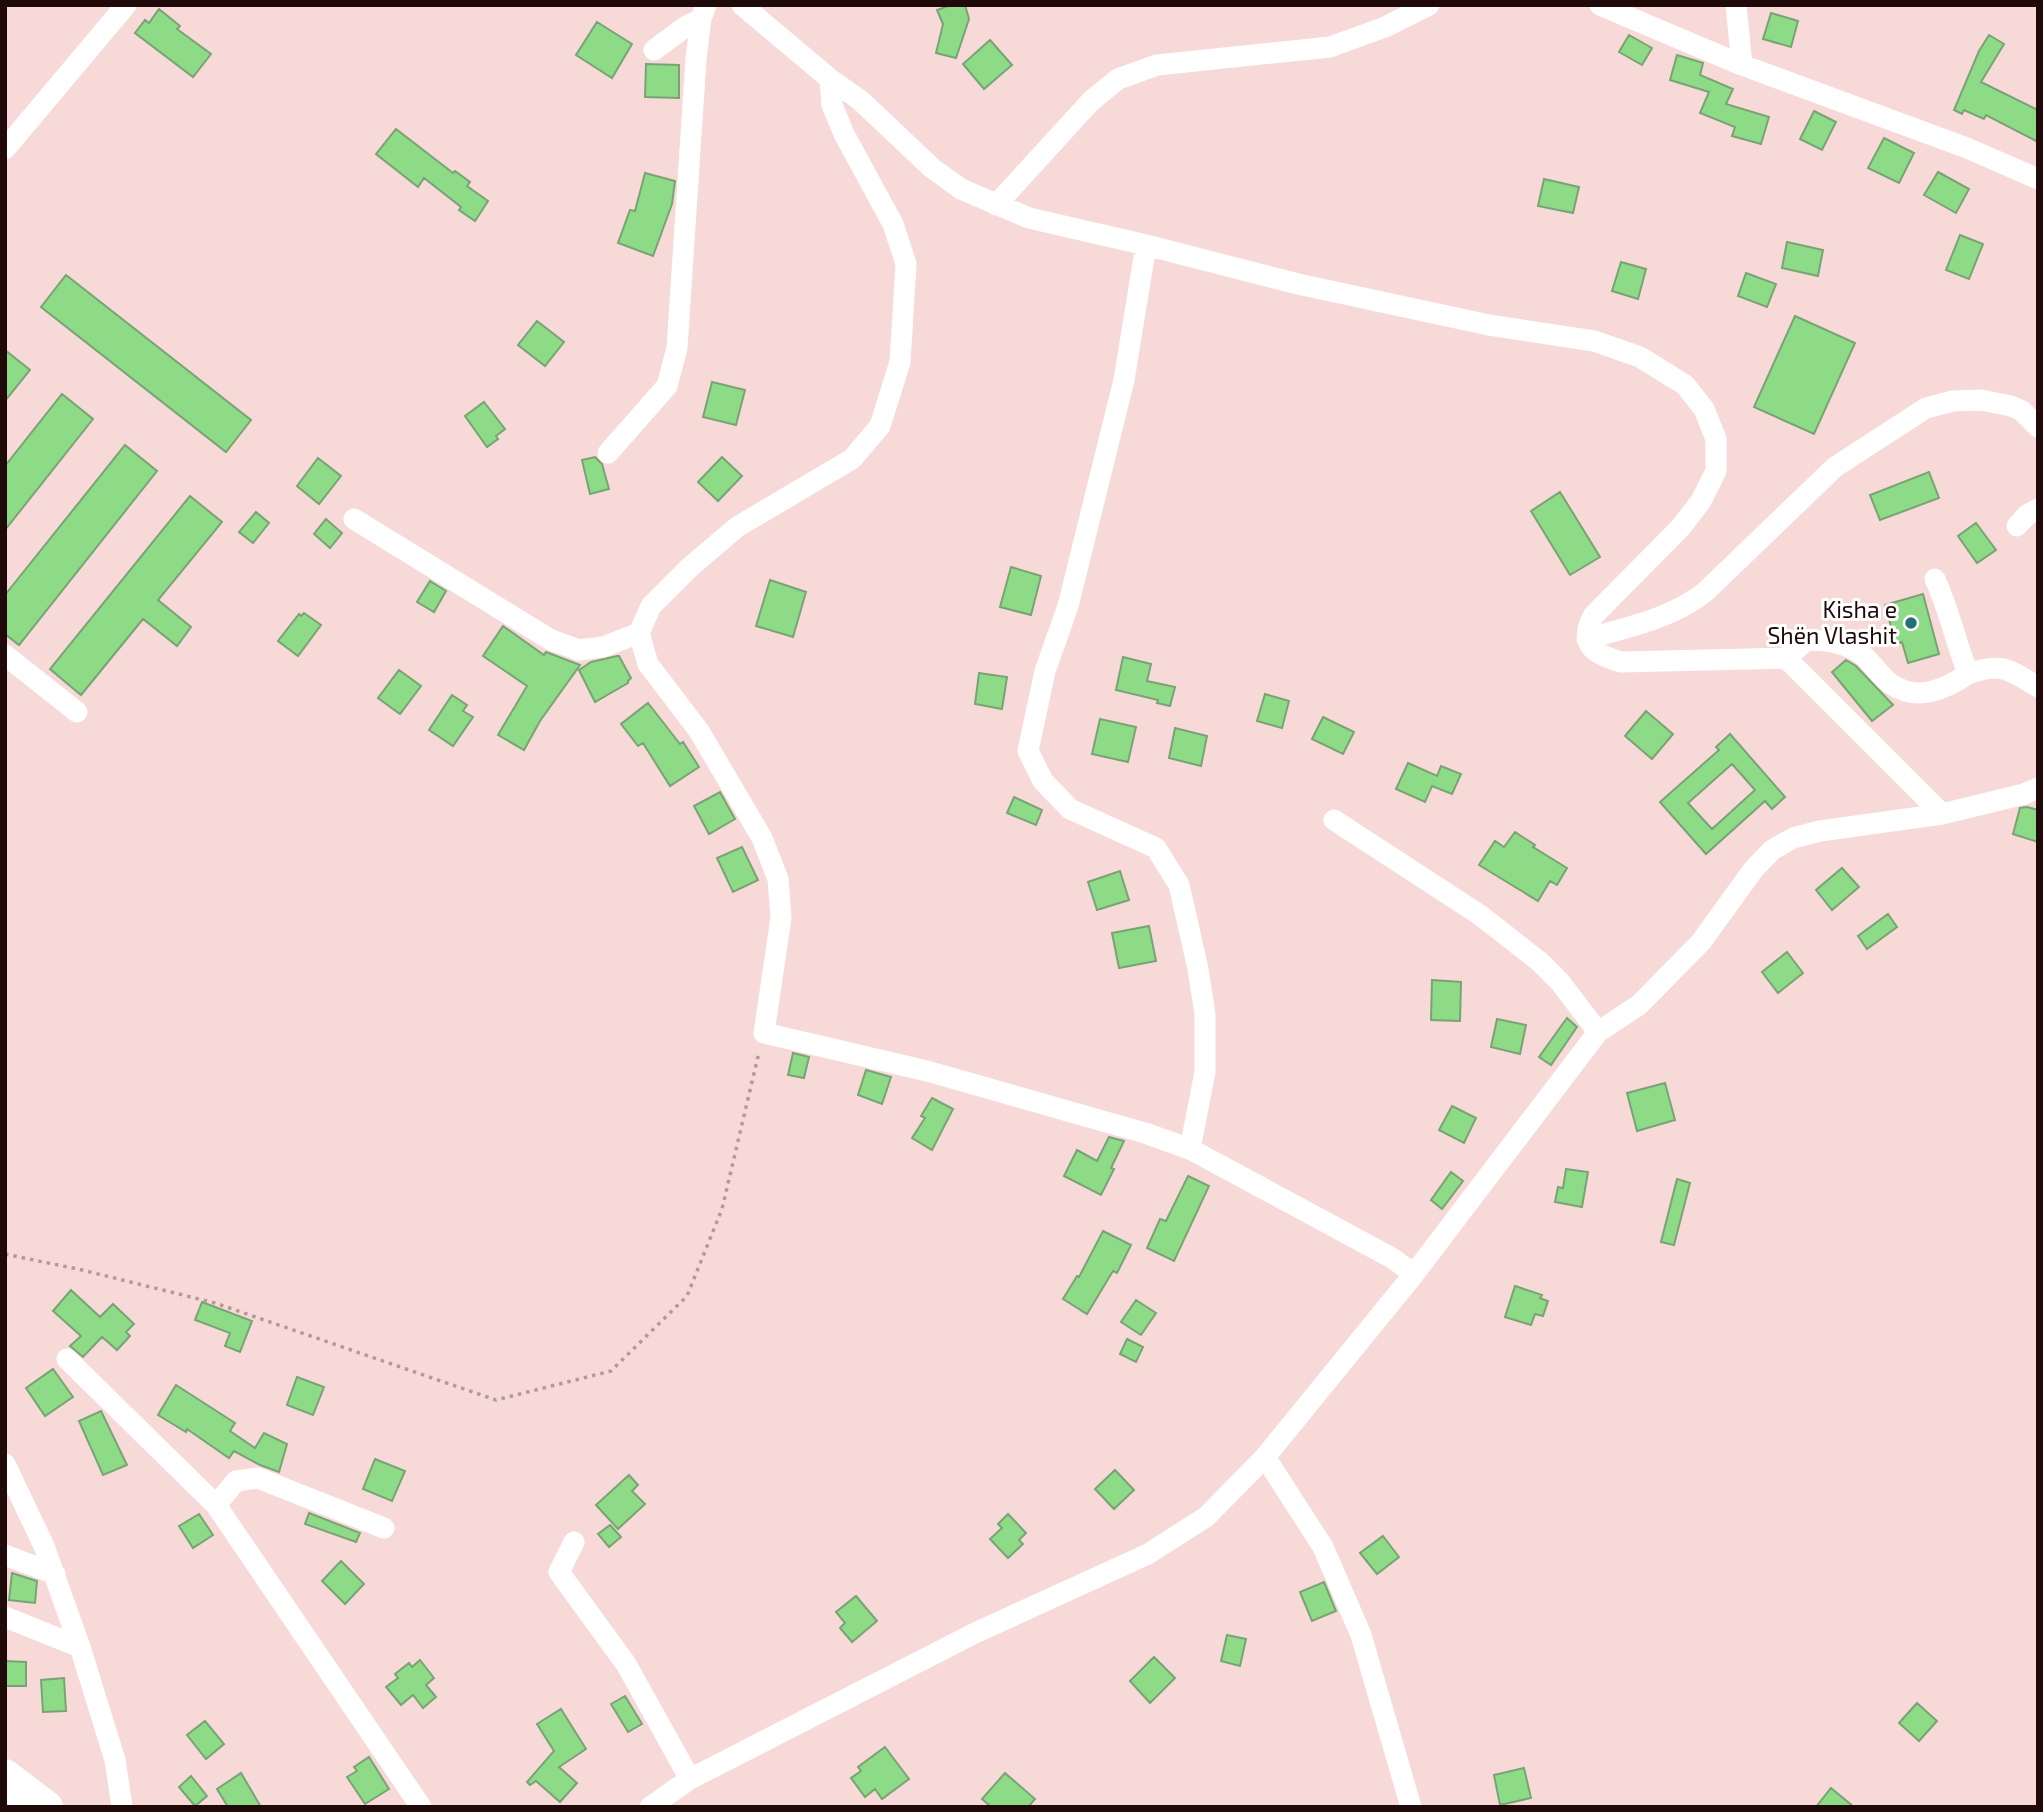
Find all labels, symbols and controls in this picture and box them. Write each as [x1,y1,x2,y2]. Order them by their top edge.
place label: Kisha e Shën Vlashit [1767,595,1897,649]
marker: Kisha e Shën Vlashit [1903,615,1919,631]

